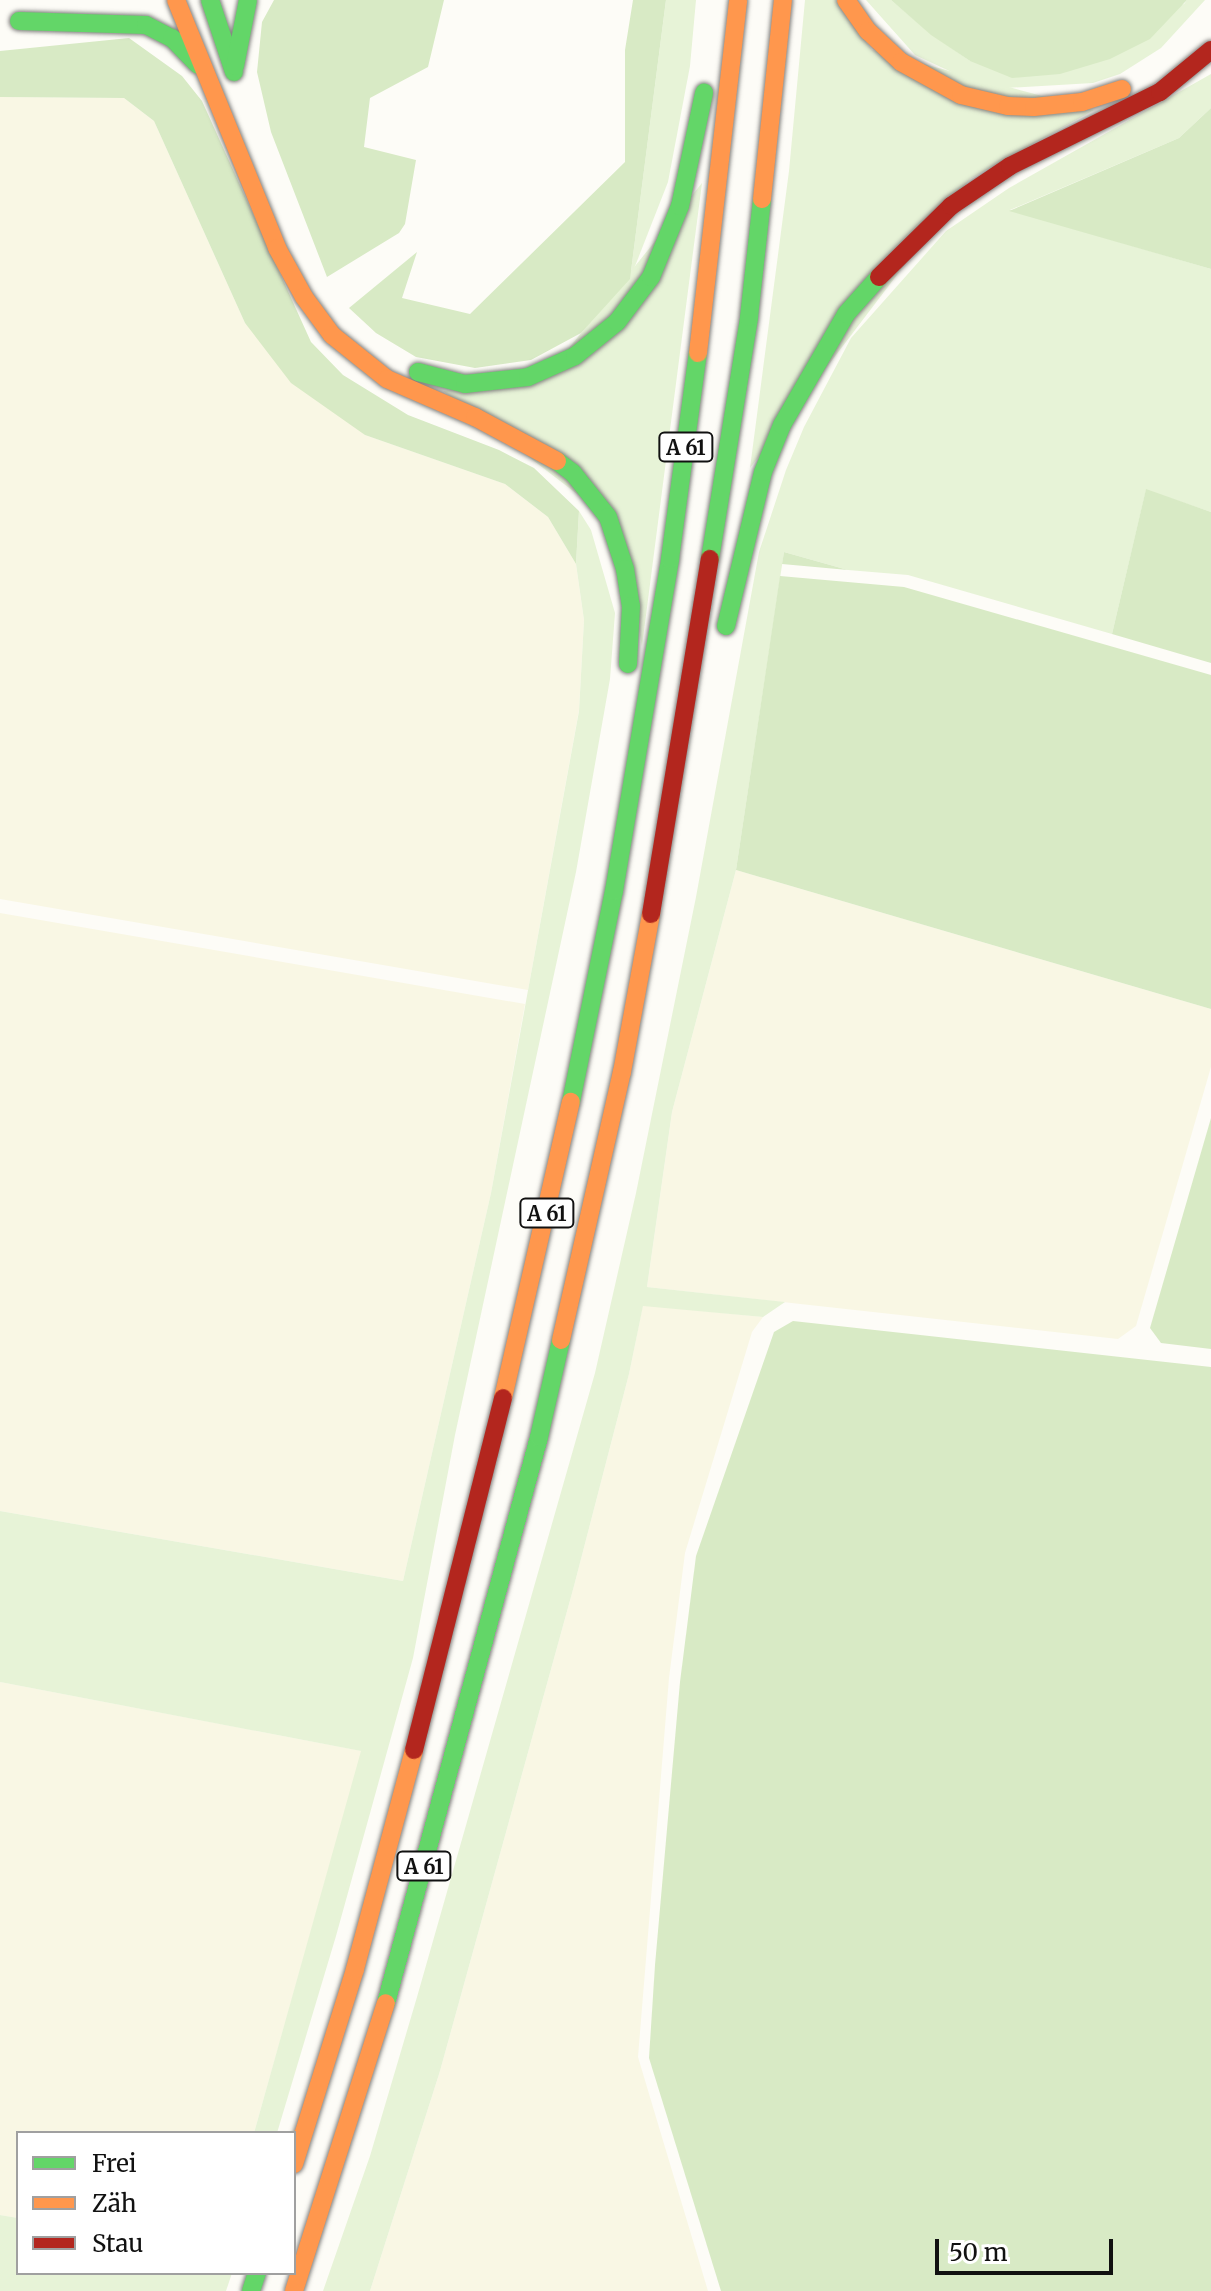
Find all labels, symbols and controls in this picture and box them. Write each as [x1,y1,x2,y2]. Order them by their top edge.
road number: A 61 [658,431,714,463]
road number: A 61 [519,1197,575,1229]
road number: A 61 [396,1850,452,1882]
legend [16,2131,296,2275]
text: Frei [92,2148,137,2179]
text: Zäh [92,2188,137,2219]
scale bar [939,2223,1117,2273]
text: Stau [92,2228,143,2259]
text: 50 m [949,2237,1008,2268]

